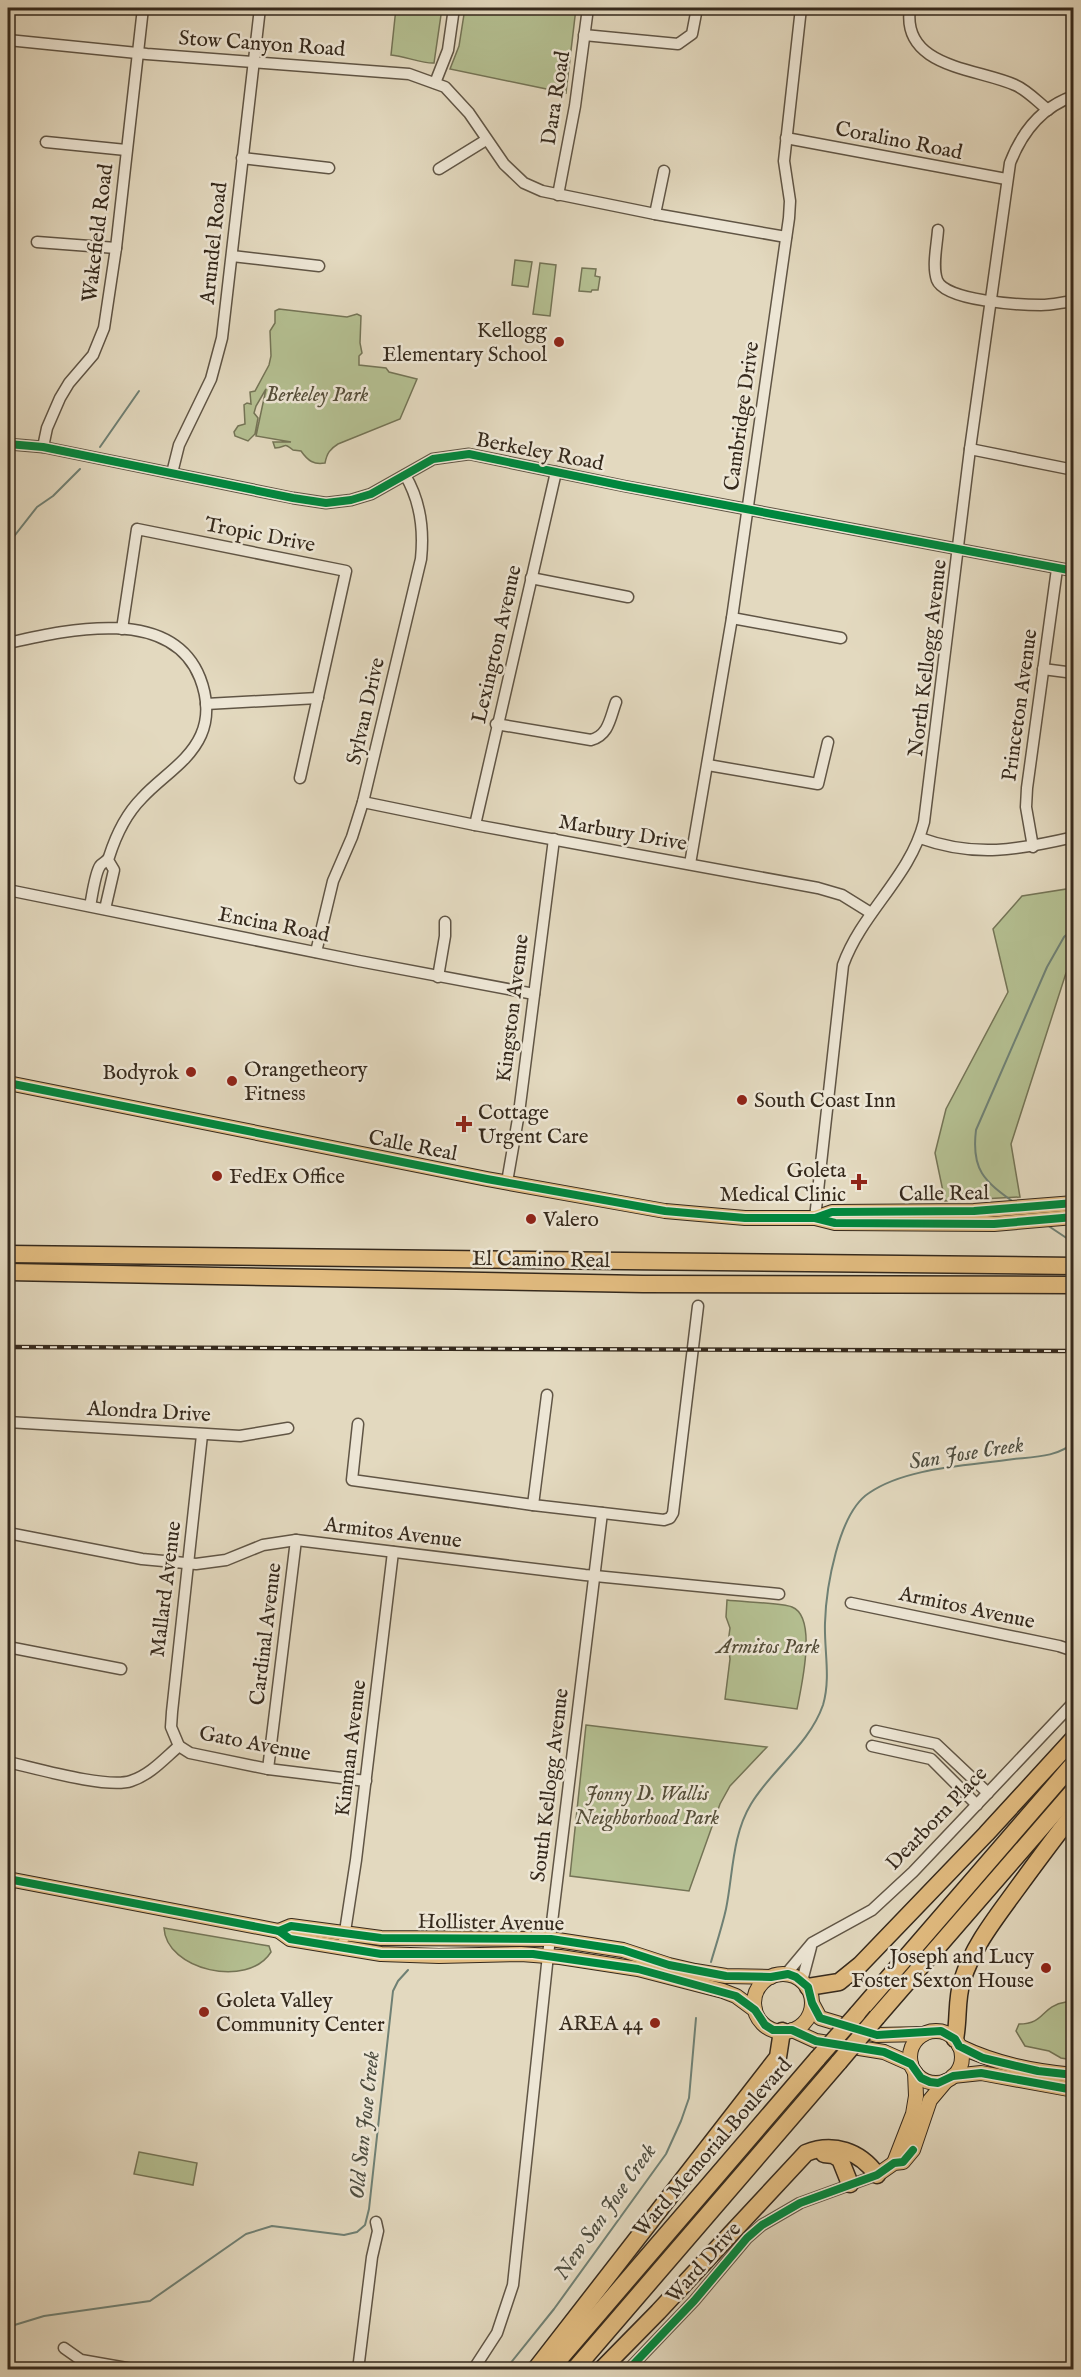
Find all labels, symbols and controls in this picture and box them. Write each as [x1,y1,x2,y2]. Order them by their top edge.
street label: Stow Canyon Road [178,25,347,64]
street label: Dara Road [536,49,577,147]
street label: Coralino Road [833,116,965,167]
street label: Wakefield Road [77,162,120,304]
street label: Arundel Road [195,180,234,307]
place label: Kellogg Elementary School [382,318,548,369]
marker: Kellogg Elementary School [552,335,566,349]
street label: Cambridge Drive [719,340,766,493]
park label: Berkeley Park [266,382,369,409]
street label: Berkeley Road [474,427,607,478]
street label: Tropic Drive [202,512,318,559]
street label: North Kellogg Avenue [903,558,954,758]
street label: Lexington Avenue [466,562,529,726]
street label: Princeton Avenue [996,627,1045,783]
street label: Sylvan Drive [341,655,392,768]
street label: Marbury Drive [556,809,689,858]
street label: Encina Road [216,901,332,950]
street label: Kingston Avenue [491,932,536,1084]
place label: Orangetheory Fitness [244,1057,368,1108]
place label: Bodyrok [102,1060,180,1087]
marker: Bodyrok [184,1065,198,1079]
marker: Orangetheory Fitness [225,1074,239,1088]
place label: South Coast Inn [754,1088,896,1115]
marker: South Coast Inn [735,1093,749,1107]
place label: Cottage Urgent Care [478,1100,589,1151]
marker: Cottage Urgent Care [455,1115,473,1133]
street label: Calle Real [366,1125,460,1168]
place label: Goleta Medical Clinic [720,1158,847,1209]
place label: FedEx Office [229,1164,345,1191]
marker: FedEx Office [210,1169,224,1183]
marker: Goleta Medical Clinic [850,1173,868,1191]
street label: Calle Real [899,1180,990,1209]
place label: Valero [542,1207,599,1234]
marker: Valero [524,1212,538,1226]
street label: El Camino Real [472,1246,611,1275]
street label: Alondra Drive [85,1396,212,1429]
water label: San Jose Creek [907,1431,1026,1477]
street label: Armitos Avenue [322,1512,463,1555]
street label: Mallard Avenue [145,1519,188,1659]
street label: Cardinal Avenue [244,1561,289,1707]
street label: Armitos Avenue [895,1581,1037,1636]
park label: Armitos Park [714,1634,820,1661]
street label: Kinman Avenue [330,1678,373,1818]
street label: South Kellogg Avenue [525,1686,576,1884]
street label: Gato Avenue [197,1720,313,1769]
street label: Dearborn Place [881,1761,994,1877]
park label: Jonny D. Wallis Neighborhood Park [575,1781,720,1832]
street label: Hollister Avenue [417,1909,565,1938]
place label: Joseph and Lucy Foster Sexton House [851,1944,1035,1995]
marker: Joseph and Lucy Foster Sexton House [1039,1961,1053,1975]
place label: Goleta Valley Community Center [216,1988,385,2039]
marker: Goleta Valley Community Center [197,2005,211,2019]
place label: AREA 44 [558,2011,644,2038]
marker: AREA 44 [648,2016,662,2030]
water label: Old San Jose Creek [343,2050,387,2201]
street label: Ward Memorial Boulevard [628,2052,799,2243]
water label: New San Jose Creek [548,2138,663,2286]
street label: Ward Drive [661,2216,748,2309]

